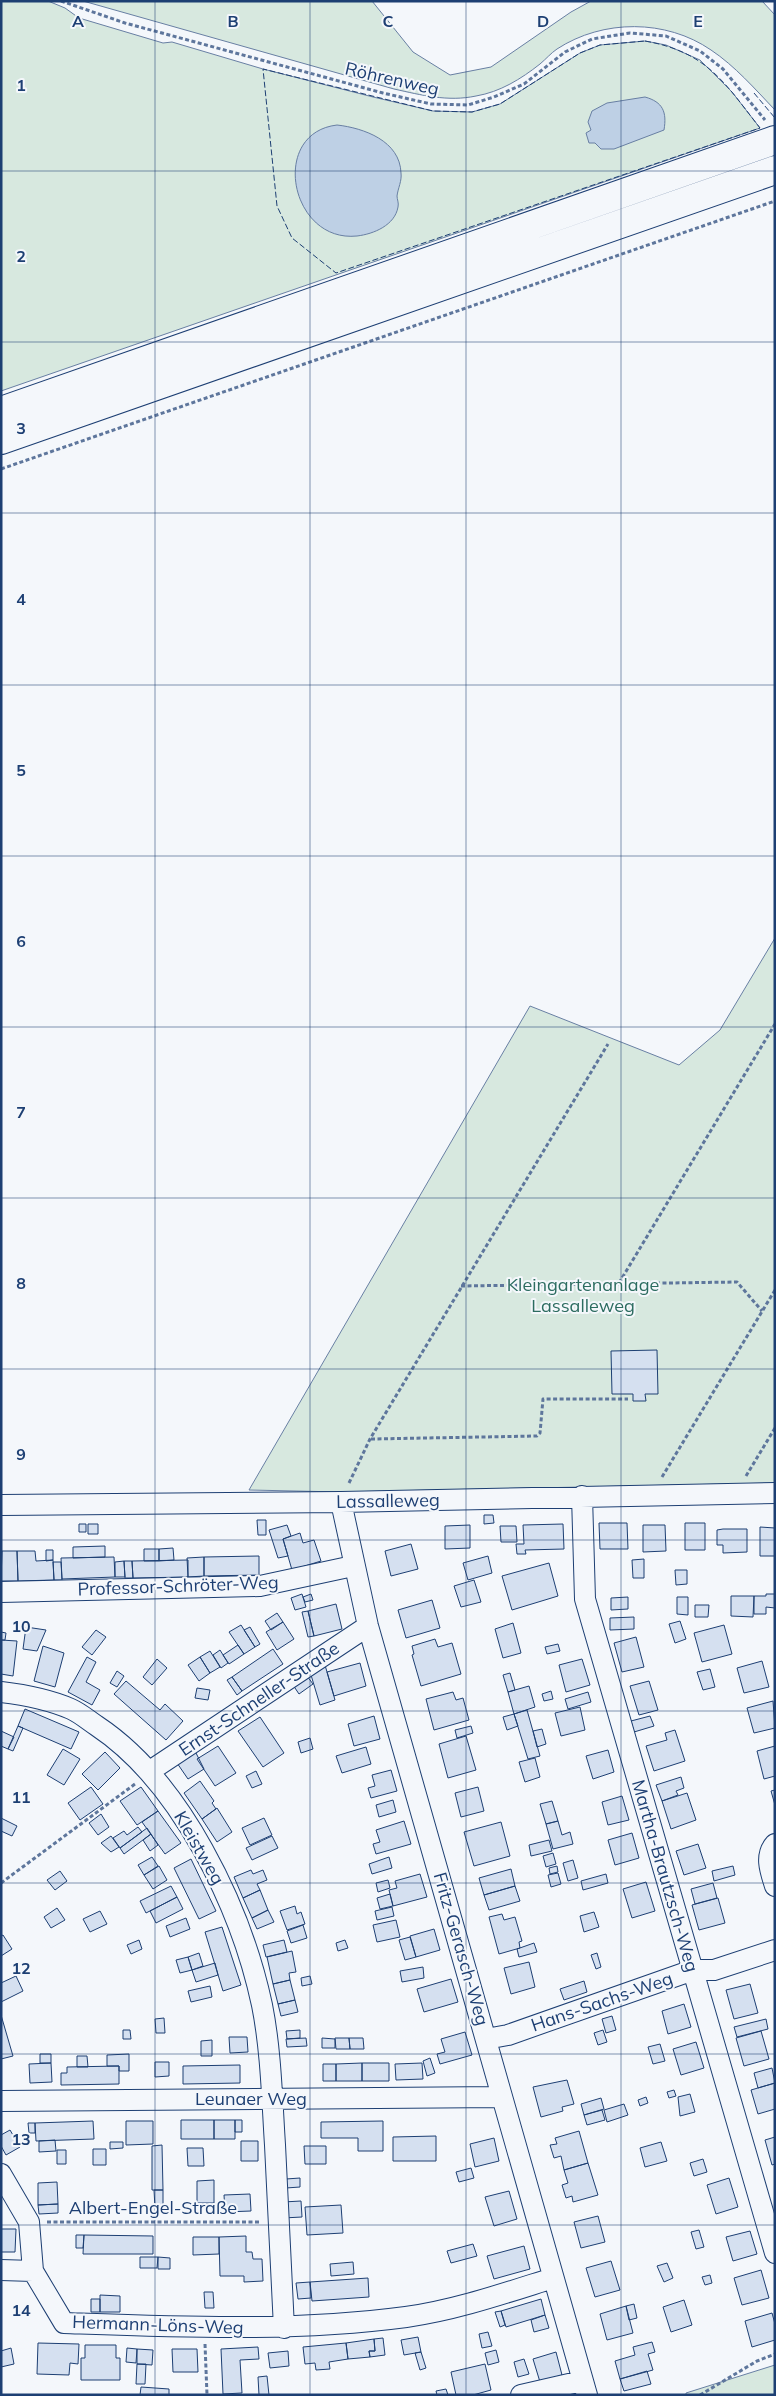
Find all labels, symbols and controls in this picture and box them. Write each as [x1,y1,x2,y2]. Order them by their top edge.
text: A [72,11,84,31]
text: B [227,11,239,31]
text: C [383,11,394,31]
text: D [537,11,549,31]
text: E [693,11,703,31]
street label: Röhrenweg [343,57,441,101]
text: 1 [16,75,26,95]
text: 2 [16,246,26,266]
text: 3 [16,418,26,438]
text: 4 [16,589,26,609]
text: 5 [16,760,26,780]
text: 6 [16,931,26,951]
text: 7 [16,1102,26,1122]
text: 8 [16,1273,26,1293]
park label: Kleingartenanlage Lassalleweg [507,1273,659,1317]
text: 9 [16,1444,26,1464]
street label: Lassalleweg [336,1488,440,1513]
street label: Professor-Schröter-Weg [77,1570,279,1601]
text: 10 [11,1616,31,1636]
street label: Ernst-Schneller-Straße [174,1636,343,1761]
street label: Martha-Brautzsch-Weg [627,1777,704,1975]
text: 11 [11,1787,31,1807]
street label: Kleistweg [169,1807,230,1889]
street label: Fritz-Gerasch-Weg [429,1870,494,2028]
text: 12 [11,1958,31,1978]
street label: Hans-Sachs-Weg [528,1967,676,2037]
street label: Leunaer Weg [195,2087,307,2110]
text: 13 [11,2129,31,2149]
street label: Albert-Engel-Straße [69,2196,237,2219]
text: 14 [11,2300,31,2320]
street label: Hermann-Löns-Weg [72,2310,244,2339]

